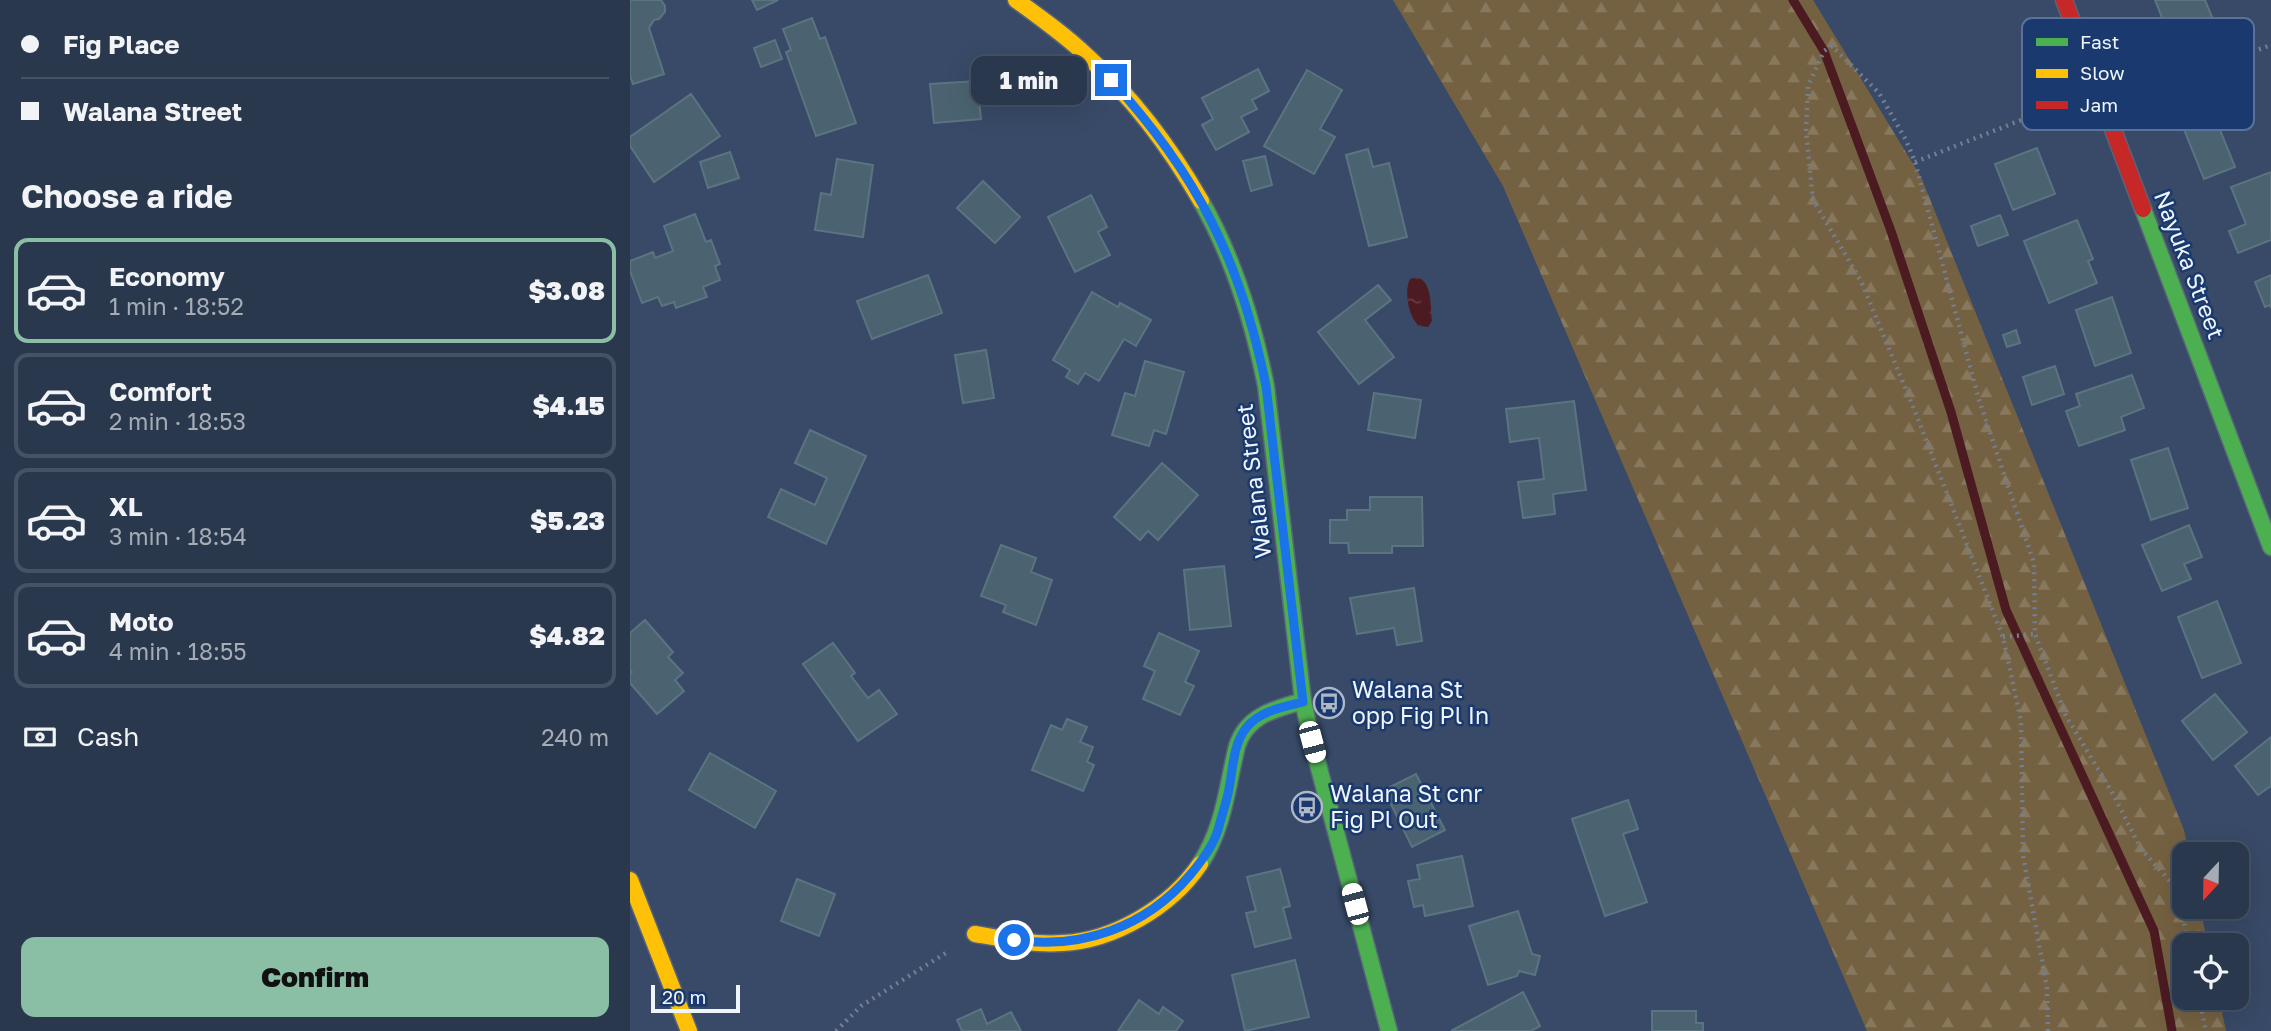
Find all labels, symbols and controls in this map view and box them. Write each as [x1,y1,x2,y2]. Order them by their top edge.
legend [2022,18,2254,130]
text: Fig Place [63,29,180,60]
text: Fast [2080,30,2119,53]
callout: 1 min [971,56,1086,104]
text: Slow [2080,61,2125,84]
route end [1095,64,1127,96]
text: 1 min [1000,66,1058,94]
text: Jam [2080,93,2118,116]
text: Walana Street [63,96,242,127]
text: Choose a ride [21,177,233,215]
street label: Nayuka Street [2149,187,2231,343]
icon: car [25,259,88,322]
text: Economy [109,261,225,292]
text: $3.08 [528,275,605,306]
text: 1 min · 18:52 [109,292,244,320]
icon: car [25,374,88,437]
text: Comfort [109,376,212,407]
text: $4.15 [532,390,605,421]
street label: Walana Street [1230,402,1276,560]
text: 2 min · 18:53 [109,407,246,435]
icon: car [25,489,88,552]
text: XL [109,491,143,522]
text: $5.23 [530,505,605,536]
text: 3 min · 18:54 [109,522,247,550]
icon: car [25,604,88,667]
text: Moto [109,606,174,637]
text: $4.82 [529,620,605,651]
text: 4 min · 18:55 [109,637,247,665]
place label: Walana St opp Fig Pl In [1352,675,1489,729]
bus stop icon: Walana St opp Fig Pl In [1312,686,1346,720]
icon: cash [21,718,59,756]
car [1297,719,1328,765]
text: Cash [77,721,139,752]
text: 240 m [541,723,609,751]
place label: Walana St cnr Fig Pl Out [1330,779,1482,833]
bus stop icon: Walana St cnr Fig Pl Out [1290,790,1324,824]
north arrow [2172,842,2249,919]
map controls [2172,842,2249,1010]
car [1340,881,1371,927]
route start [998,924,1030,956]
button: locate [2172,933,2249,1010]
button: Confirm [21,937,609,1017]
scale bar [651,982,740,1014]
text: 20 m [662,985,706,1008]

